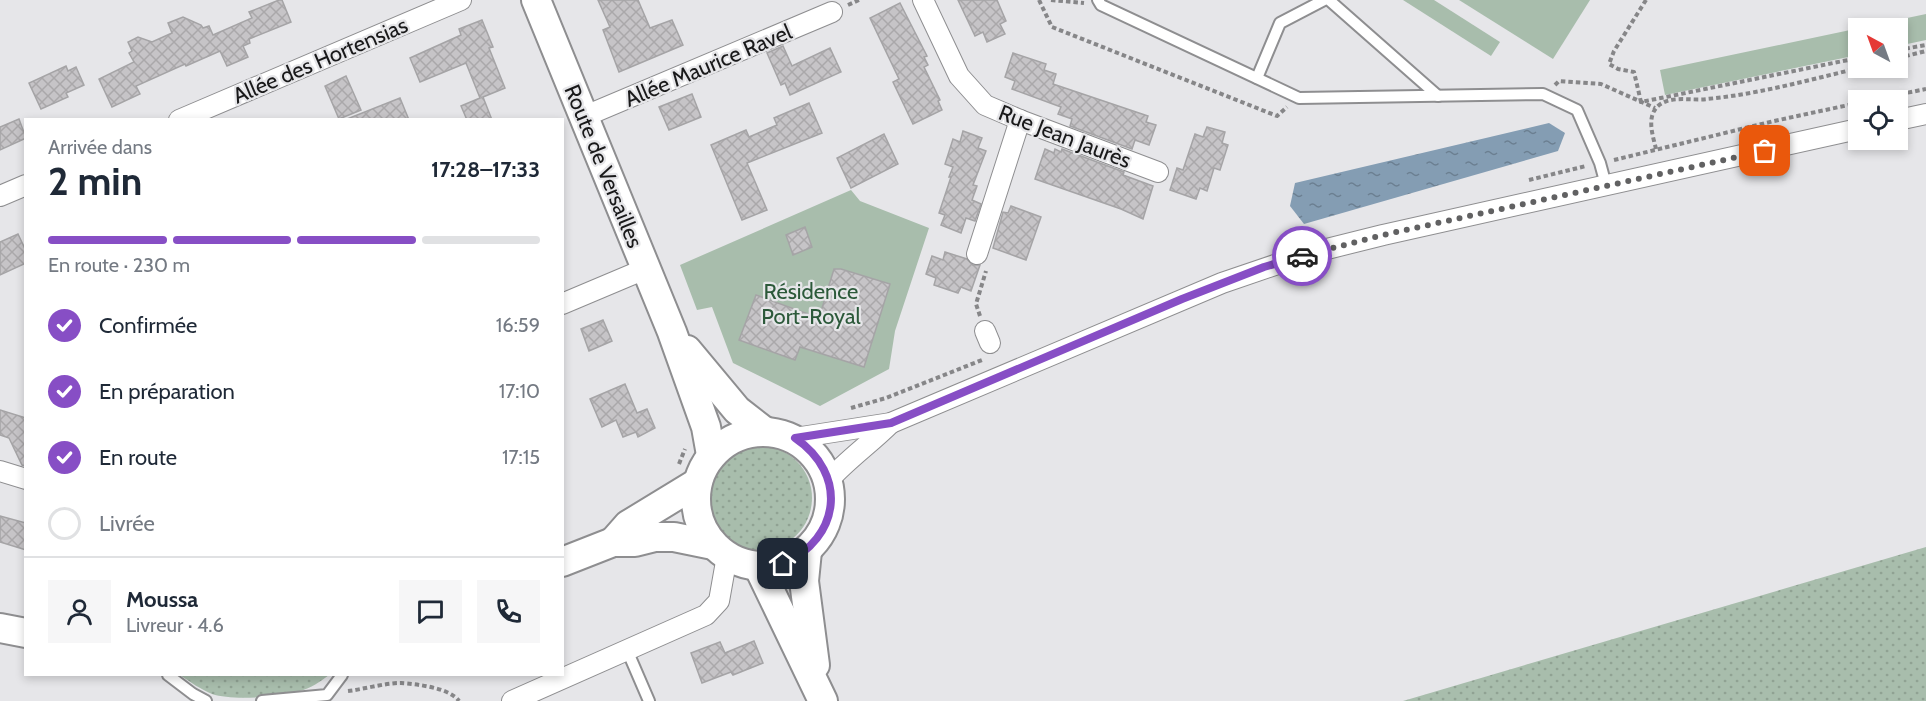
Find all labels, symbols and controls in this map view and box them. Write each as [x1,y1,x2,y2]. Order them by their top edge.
street label: Allée des Hortensias [229,11,412,109]
street label: Allée Maurice Ravel [621,18,797,113]
north arrow [1848,18,1908,78]
map controls [1848,18,1908,150]
street label: Route de Versailles [558,81,649,252]
button: locate [1848,90,1908,150]
street label: Rue Jean Jaurès [995,99,1135,174]
pin [1739,125,1790,176]
icon: bag [1748,134,1781,167]
text: Arrivée dans [48,135,152,159]
text: 17:28–17:33 [431,156,540,183]
text: 2 min [48,157,142,205]
courier [1272,226,1332,286]
icon: car [1286,240,1319,273]
text: En route · 230 m [48,253,190,277]
park label: Résidence Port-Royal [761,278,862,330]
icon: check [48,309,81,342]
text: Confirmée [99,312,197,339]
text: 16:59 [496,313,540,337]
icon: check [48,375,81,408]
text: En préparation [99,378,235,405]
text: 17:10 [499,379,540,403]
icon: check [48,441,81,474]
text: En route [99,444,177,471]
text: 17:15 [502,445,540,469]
text: Livrée [99,510,155,537]
pin [757,538,808,589]
icon: home [766,547,799,580]
button: person [48,580,111,643]
button: chat [399,580,462,643]
button: phone [477,580,540,643]
text: Moussa [126,586,198,613]
text: Livreur · 4.6 [126,613,224,637]

